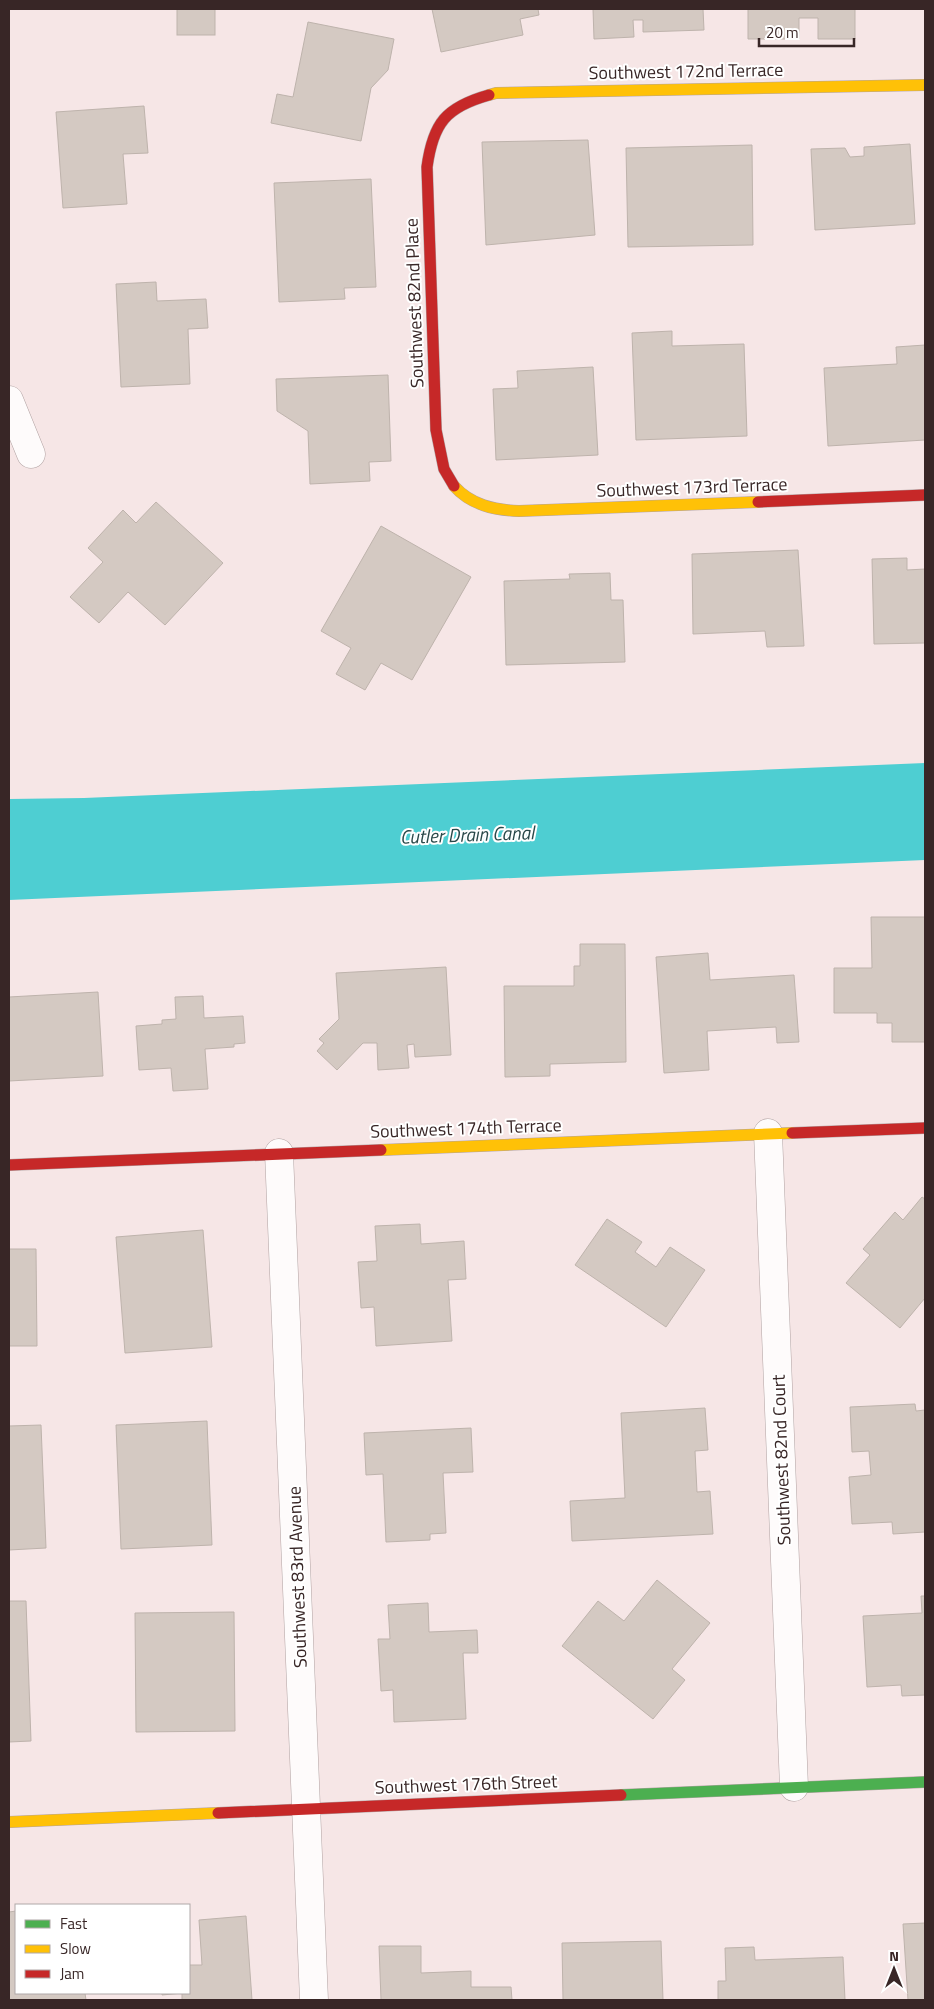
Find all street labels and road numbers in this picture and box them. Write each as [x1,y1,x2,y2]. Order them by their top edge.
street label: Southwest 172nd Terrace [588,56,784,86]
street label: Southwest 82nd Place [398,218,430,388]
street label: Southwest 173rd Terrace [596,470,788,504]
street label: Southwest 174th Terrace [370,1111,562,1145]
street label: Southwest 82nd Court [765,1374,797,1546]
street label: Southwest 83rd Avenue [280,1486,314,1668]
street label: Southwest 176th Street [374,1767,558,1801]

